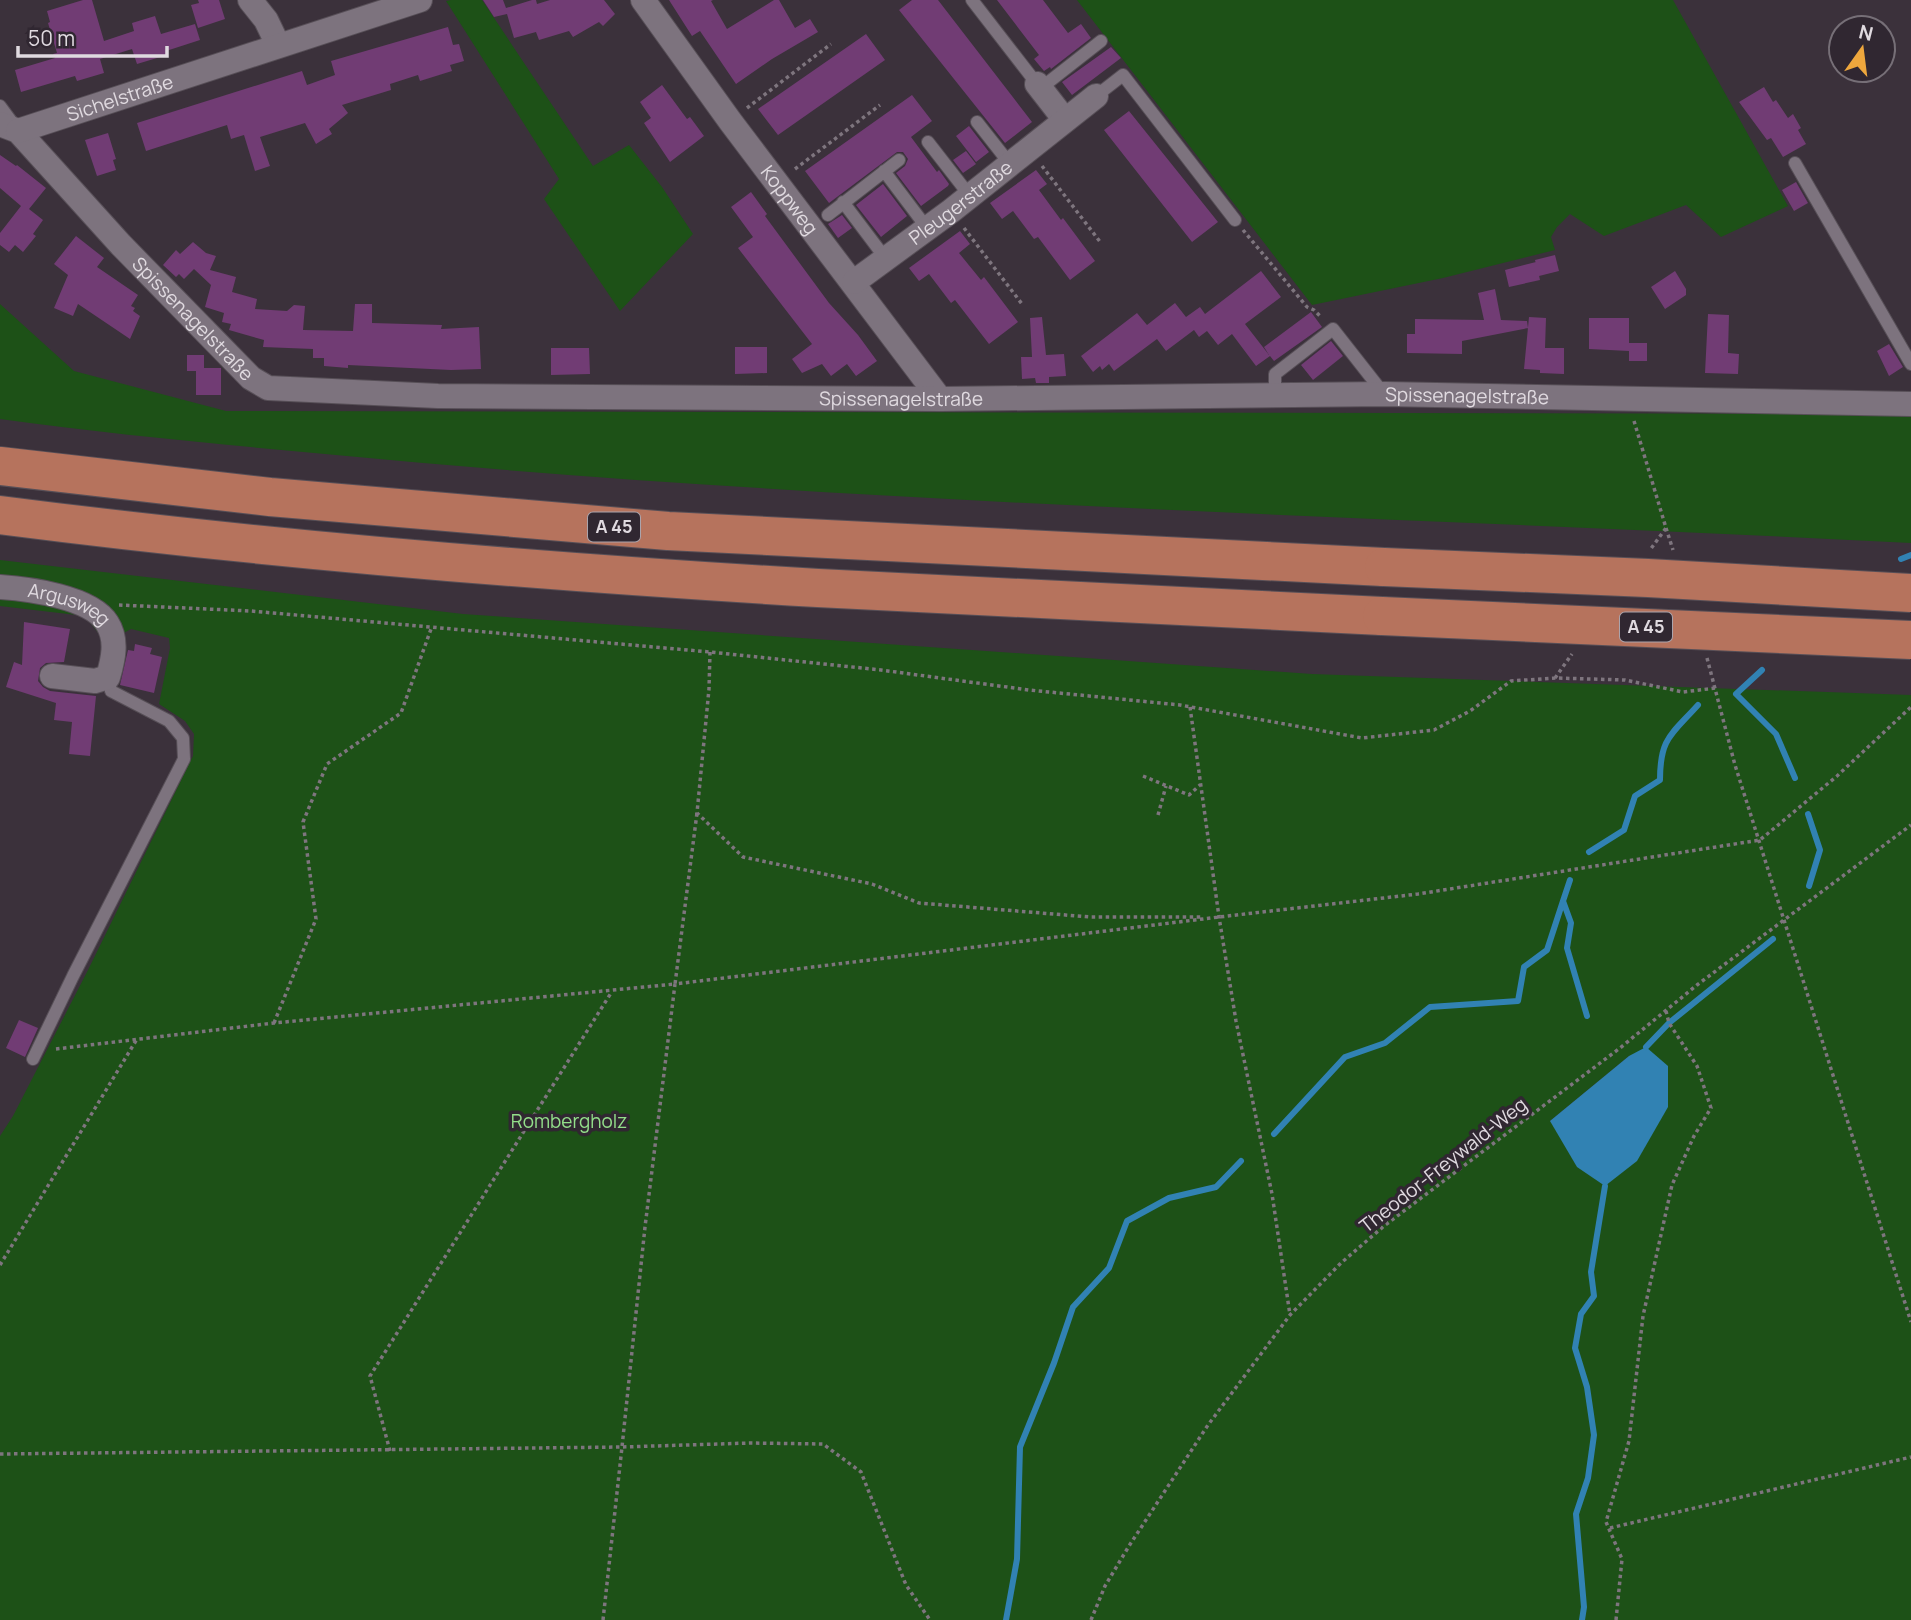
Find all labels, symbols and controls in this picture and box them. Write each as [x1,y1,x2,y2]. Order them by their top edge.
scale bar [18,14,166,58]
north arrow [1827,14,1897,84]
text: N [1856,18,1876,47]
text: 50 m [28,24,75,52]
street label: Sichelstraße [63,68,176,127]
street label: Pleugerstraße [903,154,1018,251]
street label: Koppweg [755,160,824,240]
street label: Spissenagelstraße [126,251,260,386]
street label: Spissenagelstraße [1385,381,1549,410]
street label: Spissenagelstraße [819,385,983,412]
road number: A 45 [588,512,640,542]
street label: Argusweg [26,577,117,631]
road number: A 45 [1620,612,1672,642]
street label: Theodor-Freywald-Weg [1354,1091,1532,1239]
park label: Rombergholz [511,1108,627,1134]

